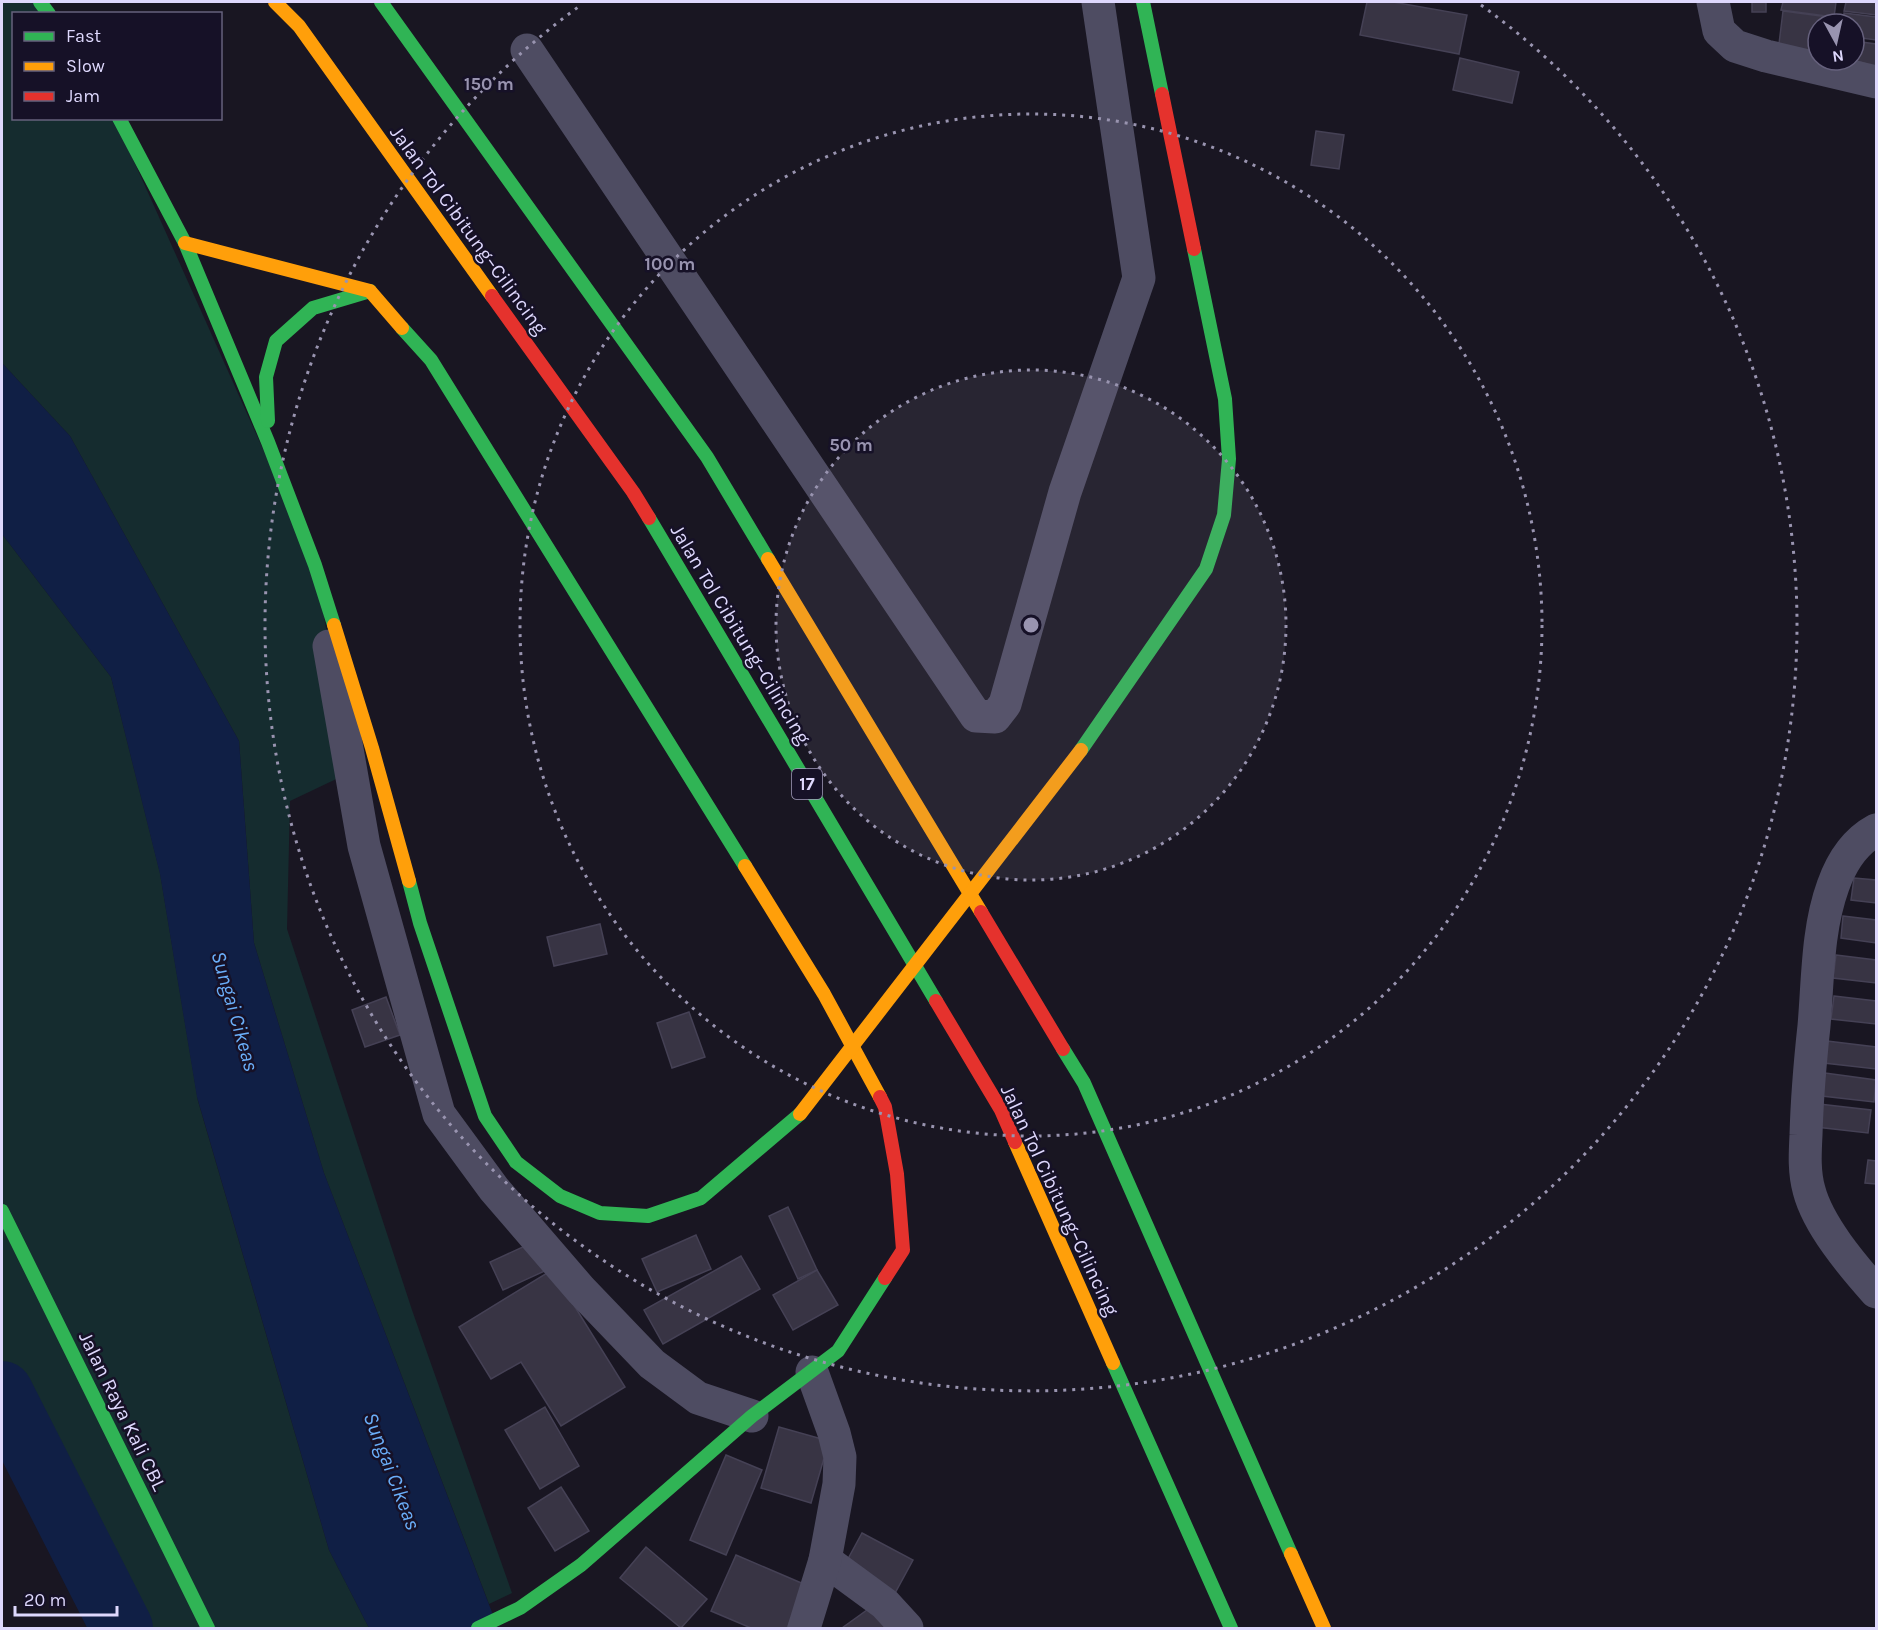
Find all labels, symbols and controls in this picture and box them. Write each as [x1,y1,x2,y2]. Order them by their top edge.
legend [12,12,222,120]
north arrow [1806,12,1866,72]
text: Fast [66,25,101,47]
text: N [1831,46,1845,67]
text: Slow [66,55,105,77]
text: 150 m [464,73,514,95]
text: Jam [66,85,100,107]
street label: Jalan Tol Cibitung–Cilincing [385,122,552,339]
text: 100 m [645,253,695,275]
text: 50 m [829,434,873,456]
street label: Jalan Tol Cibitung–Cilincing [666,520,815,748]
centre of rings [1021,615,1041,635]
road number: 17 [792,769,822,799]
water label: Sungai Cikeas [206,948,264,1074]
street label: Jalan Tol Cibitung–Cilincing [996,1081,1123,1319]
street label: Jalan Raya Kali CBL [74,1328,171,1495]
water label: Sungai Cikeas [359,1409,425,1533]
scale bar [15,1579,117,1617]
text: 20 m [24,1589,66,1611]

